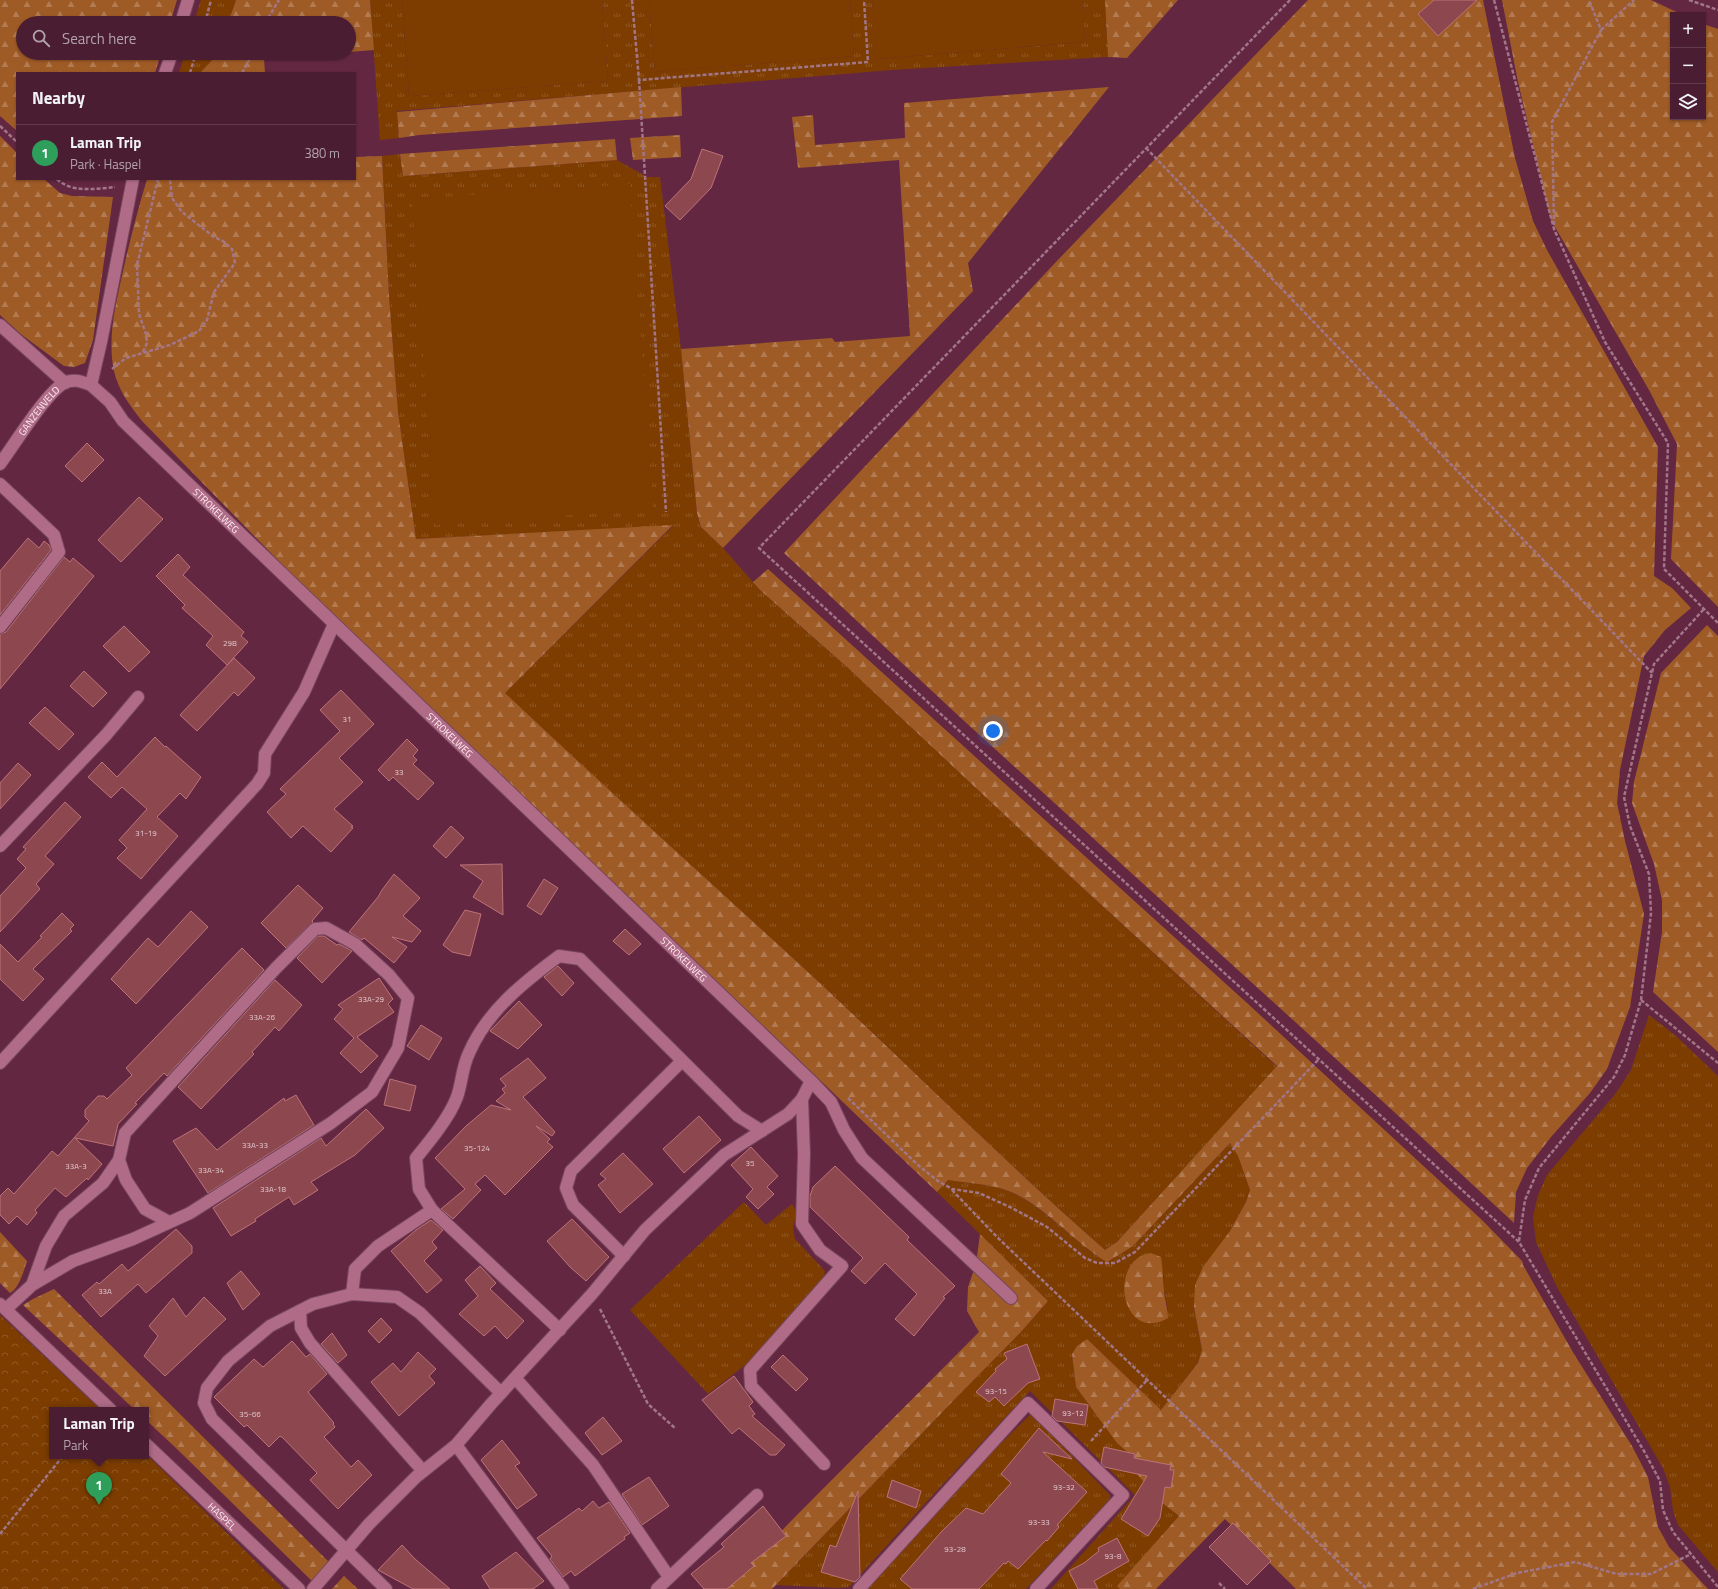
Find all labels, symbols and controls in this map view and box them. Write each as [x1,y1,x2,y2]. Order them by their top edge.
map controls [1670,12,1706,120]
button: + [1670,12,1706,48]
search box [16,16,356,60]
icon: search [30,27,52,49]
text: Search here [62,27,136,50]
button: − [1670,48,1706,84]
button: layers [1670,84,1706,120]
text: Nearby [32,85,85,111]
text: Laman Trip [70,131,141,154]
text: 1 [41,143,49,163]
text: 380 m [304,143,340,163]
text: Park · Haspel [70,154,141,174]
street label: GANZENVELD [15,383,63,439]
street label: STROKELWEG [189,485,243,537]
house number: 29B [223,637,237,649]
street label: STROKELWEG [423,709,476,761]
house number: 31 [343,713,351,725]
your location [983,721,1003,741]
house number: 33 [395,766,403,778]
house number: 31-19 [135,827,157,839]
street label: STROKELWEG [657,933,710,985]
house number: 33A-29 [358,993,385,1005]
house number: 33A-26 [249,1011,276,1023]
house number: 33A-33 [242,1139,268,1151]
house number: 35-124 [464,1142,490,1154]
house number: 35 [746,1157,755,1169]
house number: 33A-3 [65,1160,87,1172]
house number: 33A-34 [198,1164,225,1176]
house number: 33A-18 [260,1183,287,1195]
house number: 33A [98,1285,112,1297]
house number: 93-15 [985,1385,1007,1397]
popup [49,1407,149,1459]
house number: 93-12 [1062,1407,1084,1419]
house number: 35-66 [239,1408,261,1420]
text: Laman Trip [63,1412,135,1435]
text: Park [63,1435,88,1455]
pin: 1 [86,1472,112,1505]
house number: 93-32 [1053,1481,1075,1493]
street label: HASPEL [204,1499,240,1534]
house number: 93-33 [1028,1516,1050,1528]
house number: 93-28 [944,1543,966,1555]
house number: 93-8 [1105,1550,1122,1562]

